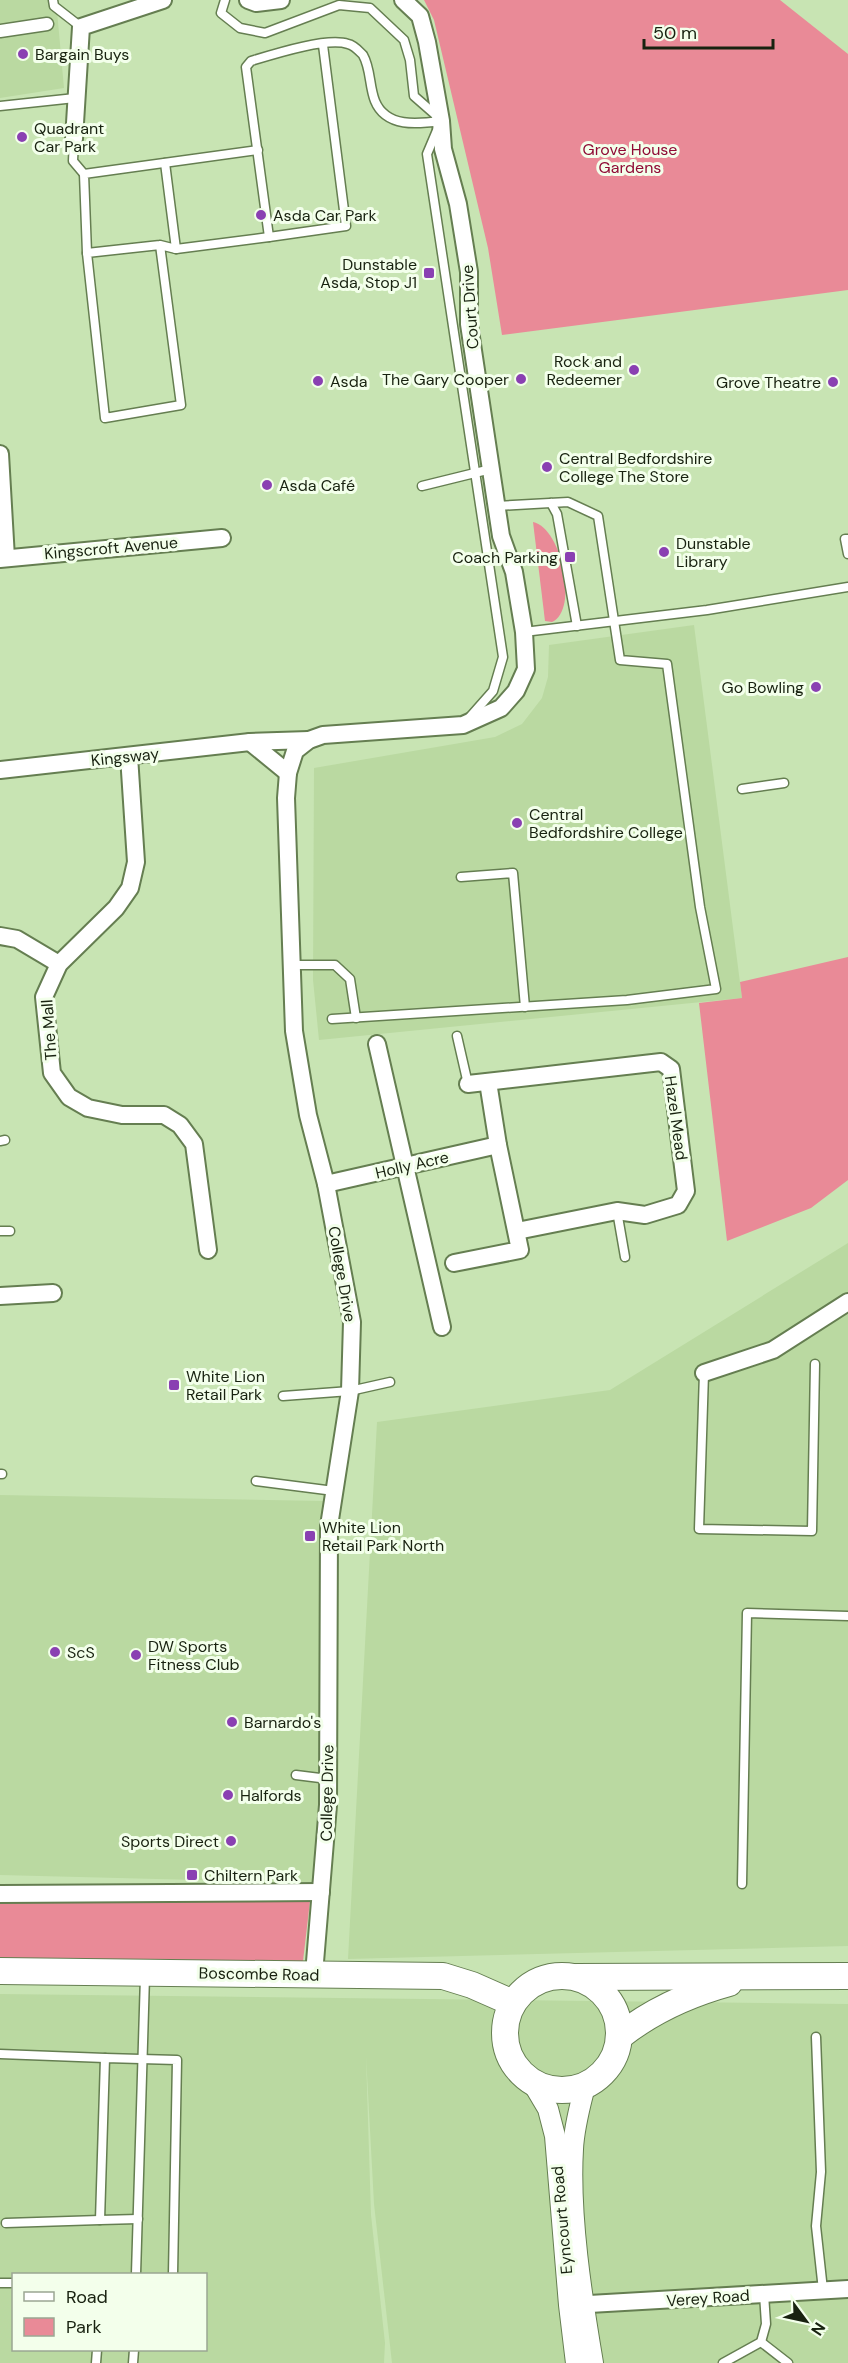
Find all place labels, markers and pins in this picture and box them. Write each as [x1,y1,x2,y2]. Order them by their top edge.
place label: Bargain Buys [35,44,129,65]
marker: Bargain Buys [16,47,30,61]
place label: Quadrant Car Park [34,118,104,157]
marker: Quadrant Car Park [15,130,29,144]
place label: Asda Car Park [273,205,377,226]
marker: Asda Car Park [254,208,268,222]
place label: Dunstable Asda, Stop J1 [320,254,417,293]
marker: Dunstable Asda, Stop J1 [422,266,436,280]
place label: Rock and Redeemer [546,351,622,390]
marker: Rock and Redeemer [627,363,641,377]
place label: The Gary Cooper [382,369,509,390]
place label: Asda [330,371,367,392]
marker: The Gary Cooper [514,372,528,386]
place label: Grove Theatre [716,372,821,393]
marker: Asda [311,374,325,388]
marker: Grove Theatre [826,375,840,389]
place label: Central Bedfordshire College The Store [559,448,712,487]
marker: Central Bedfordshire College The Store [540,460,554,474]
place label: Asda Café [279,475,355,496]
marker: Asda Café [260,478,274,492]
place label: Dunstable Library [676,533,751,572]
marker: Dunstable Library [657,545,671,559]
place label: Coach Parking [452,547,558,568]
marker: Coach Parking [563,550,577,564]
place label: Go Bowling [722,677,804,698]
marker: Go Bowling [809,680,823,694]
place label: Central Bedfordshire College [529,804,683,843]
marker: Central Bedfordshire College [510,816,524,830]
place label: White Lion Retail Park [186,1366,265,1405]
marker: White Lion Retail Park [167,1378,181,1392]
place label: White Lion Retail Park North [322,1517,444,1556]
marker: White Lion Retail Park North [303,1529,317,1543]
place label: DW Sports Fitness Club [148,1636,240,1675]
place label: ScS [67,1642,95,1663]
marker: ScS [48,1645,62,1659]
marker: DW Sports Fitness Club [129,1648,143,1662]
place label: Barnardo's [244,1712,321,1733]
marker: Barnardo's [225,1715,239,1729]
place label: Halfords [240,1785,301,1806]
marker: Halfords [221,1788,235,1802]
place label: Sports Direct [121,1831,219,1852]
marker: Sports Direct [224,1834,238,1848]
place label: Chiltern Park [204,1865,298,1886]
marker: Chiltern Park [185,1868,199,1882]

